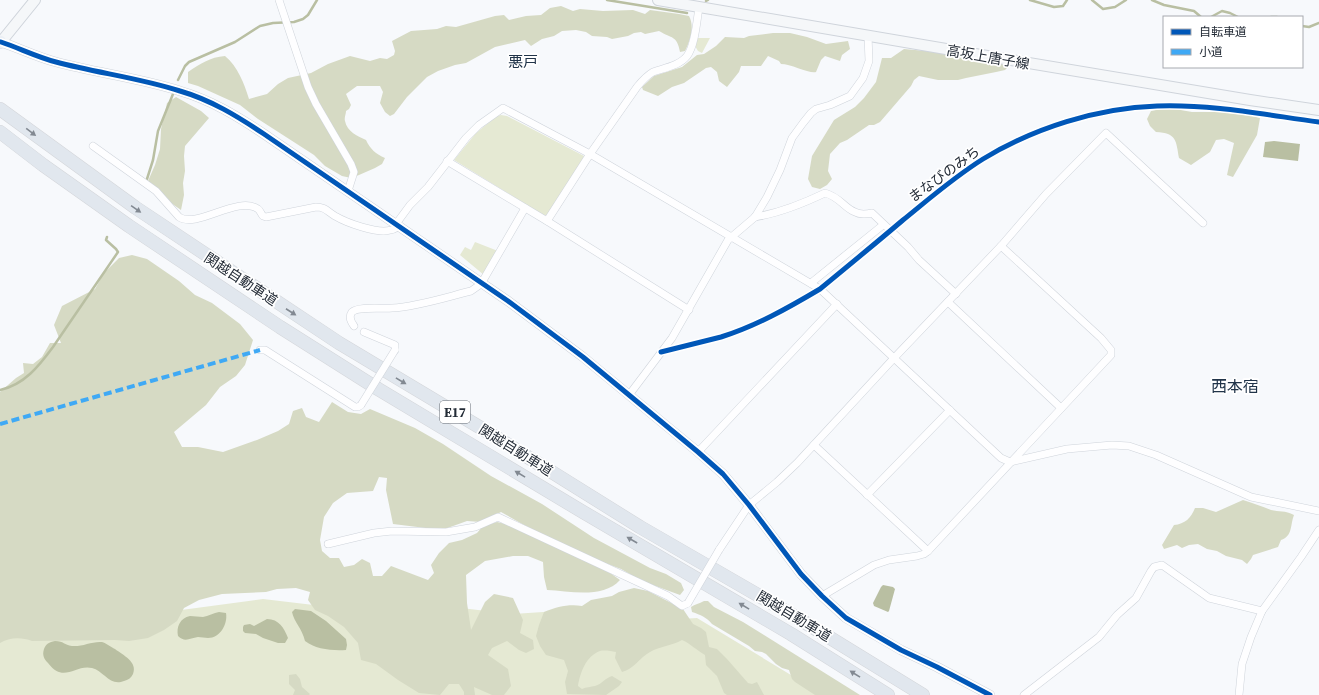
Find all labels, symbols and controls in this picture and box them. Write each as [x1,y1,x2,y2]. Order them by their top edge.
legend [1163,16,1303,68]
text: 自転車道 [1199,24,1247,40]
street label: 高坂上唐子線 [945,40,1031,74]
text: 小道 [1199,44,1223,60]
district label: 悪戸 [508,51,538,72]
one-way arrow [26,128,37,136]
street label: まなびのみち [904,141,984,207]
one-way arrow [131,205,142,213]
street label: 関越自動車道 [200,248,282,310]
one-way arrow [285,308,297,315]
district label: 西本宿 [1211,375,1259,397]
one-way arrow [395,377,407,384]
road number: E17 [440,401,470,423]
street label: 関越自動車道 [475,419,557,481]
one-way arrow [515,470,525,478]
one-way arrow [626,537,638,544]
street label: 関越自動車道 [753,586,835,646]
one-way arrow [739,602,749,610]
one-way arrow [850,670,860,678]

